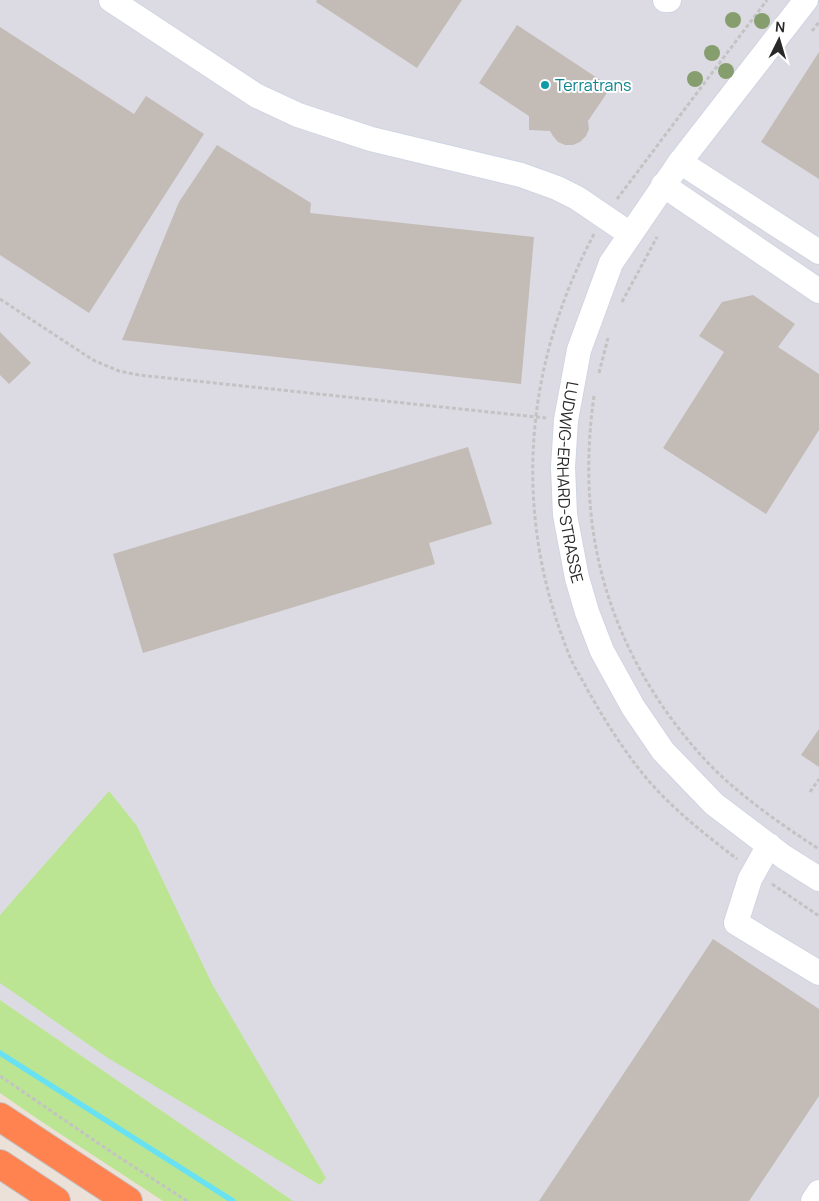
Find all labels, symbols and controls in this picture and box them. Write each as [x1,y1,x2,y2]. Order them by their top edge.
north arrow [754,15,804,65]
text: N [774,17,786,36]
place label: Terratrans [555,74,631,96]
marker: Terratrans [539,79,551,91]
street label: LUDWIG-ERHARD-STRASSE [552,380,589,586]

